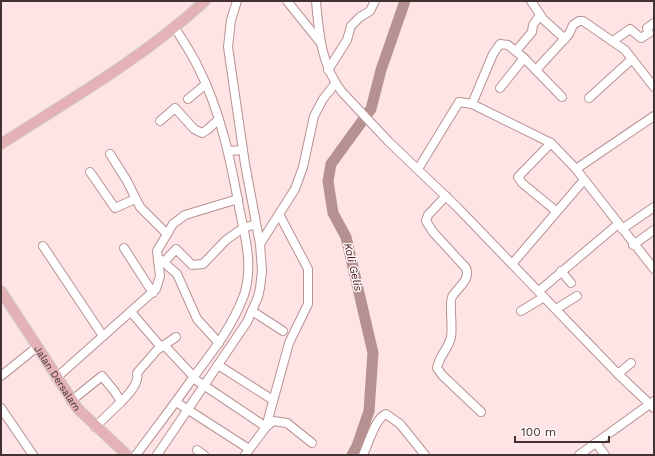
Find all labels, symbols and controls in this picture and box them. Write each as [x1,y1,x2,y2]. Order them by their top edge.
water label: Kali Gelis [341,242,365,293]
street label: Jalan Dersalam [33,343,83,413]
scale bar [515,418,609,444]
text: 100 m [521,425,556,439]

